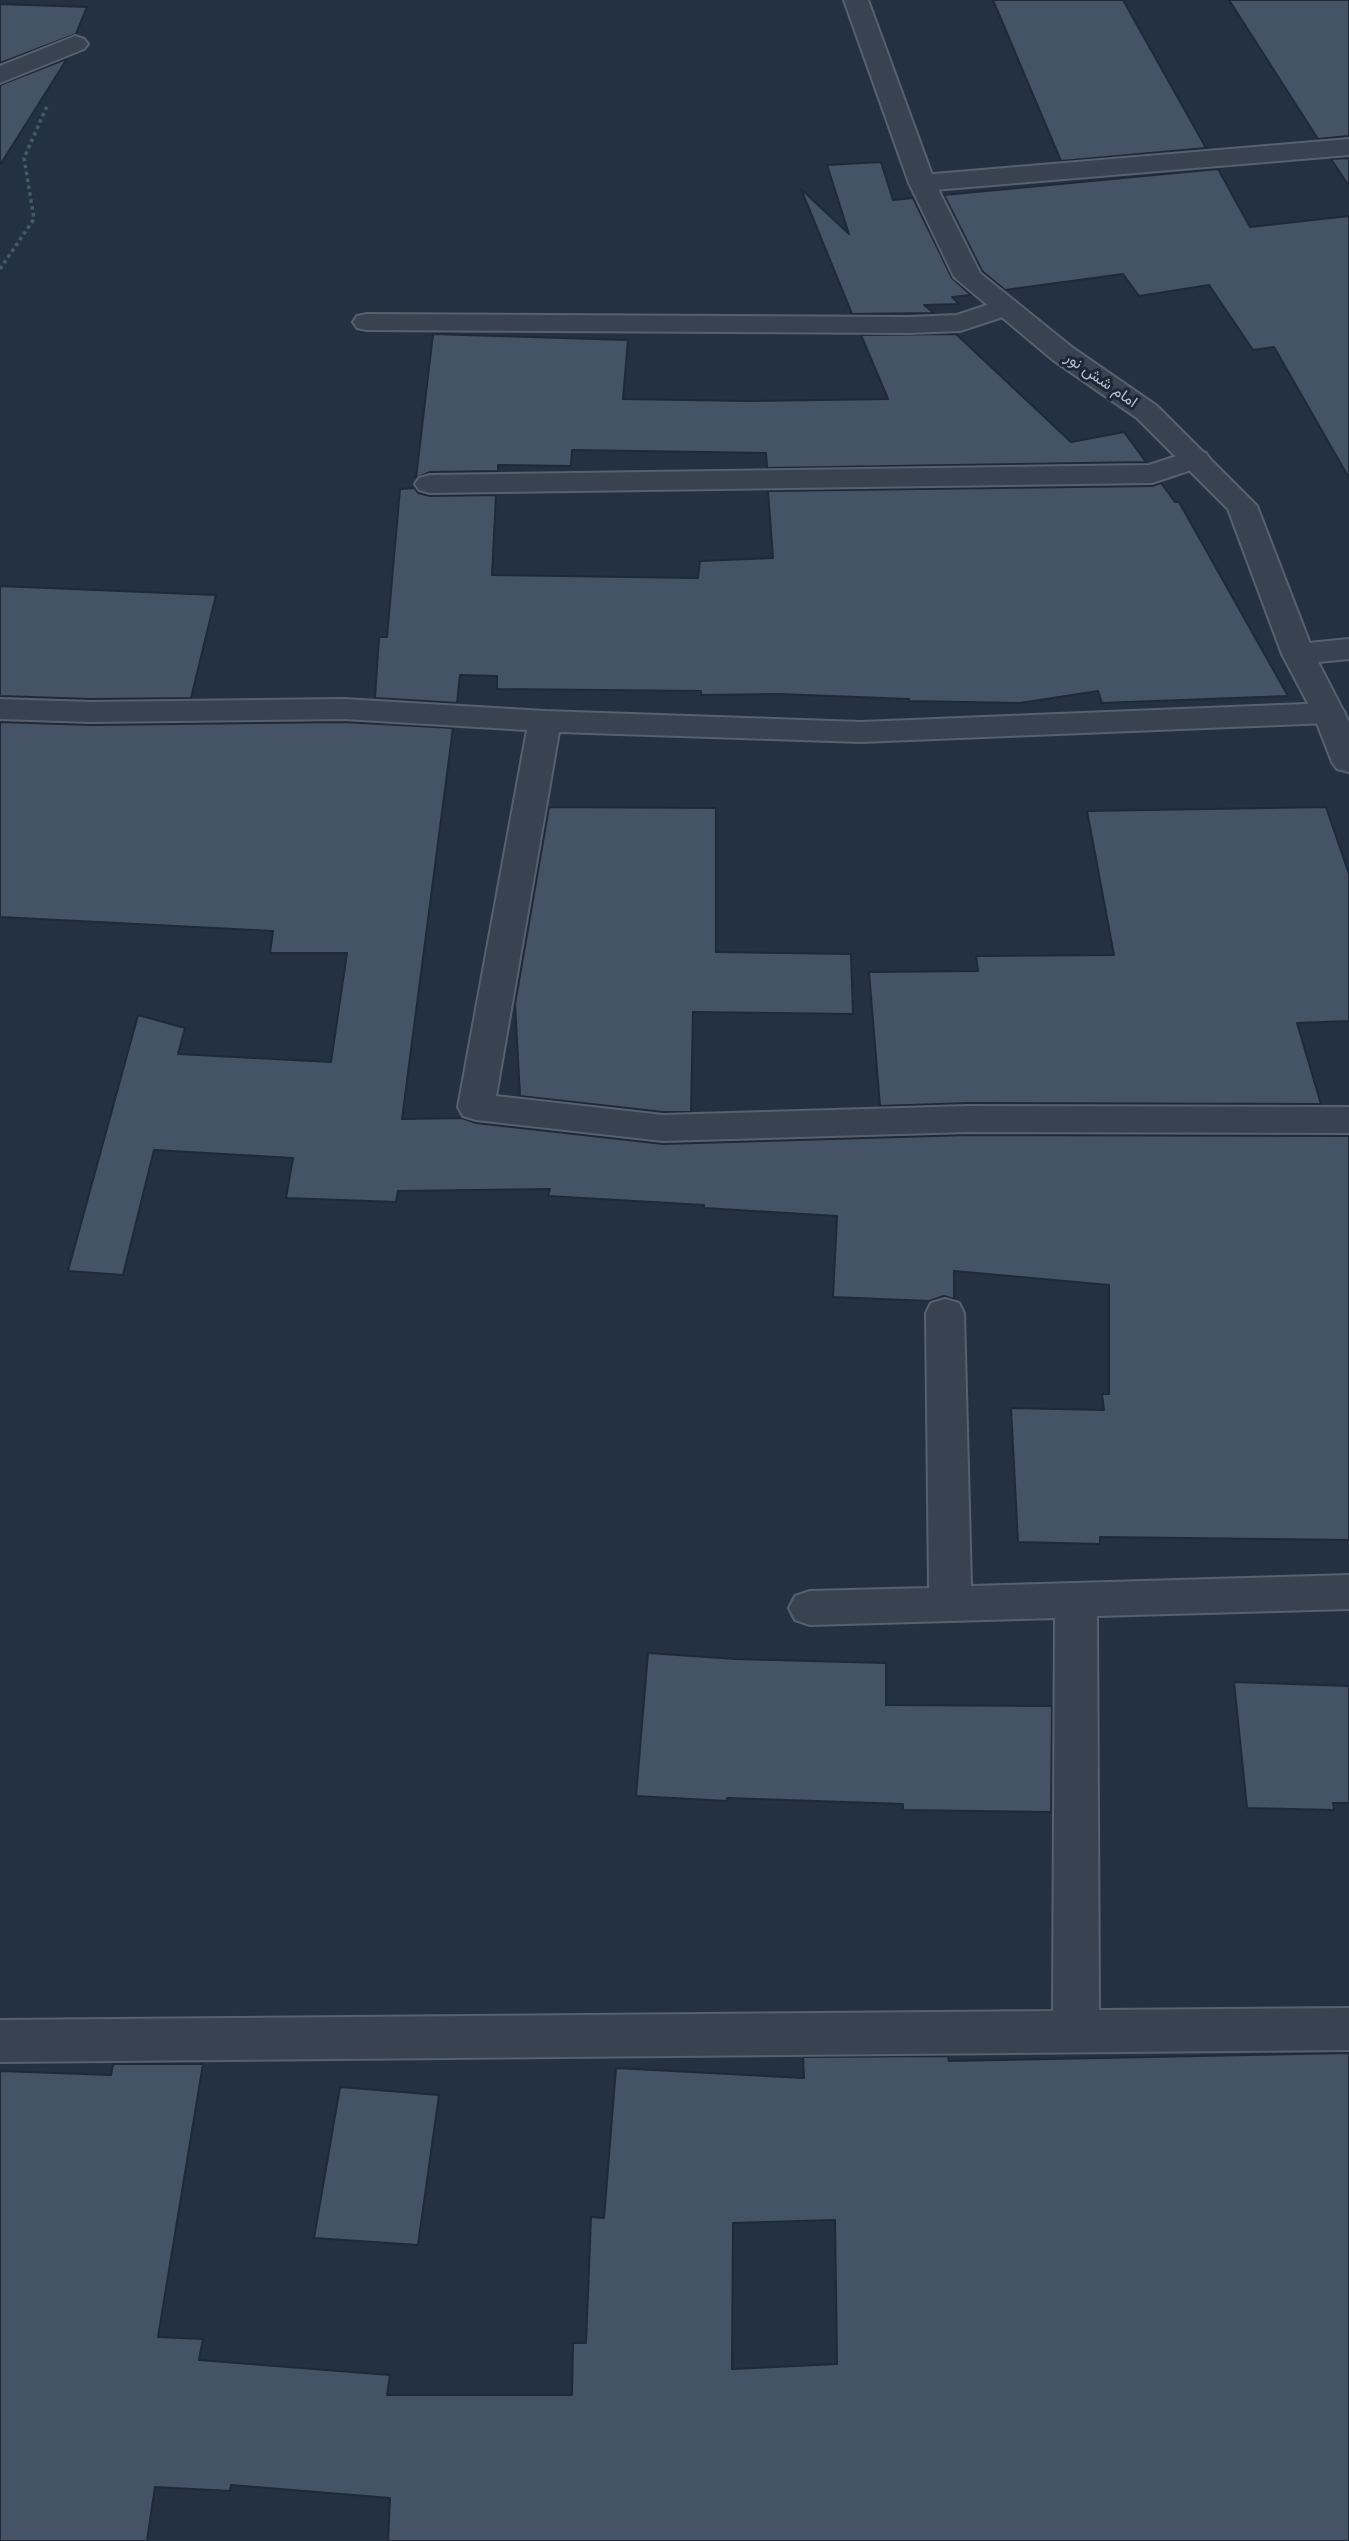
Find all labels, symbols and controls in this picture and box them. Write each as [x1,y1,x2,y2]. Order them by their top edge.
street label: امام شش نور [1061,348,1141,412]

